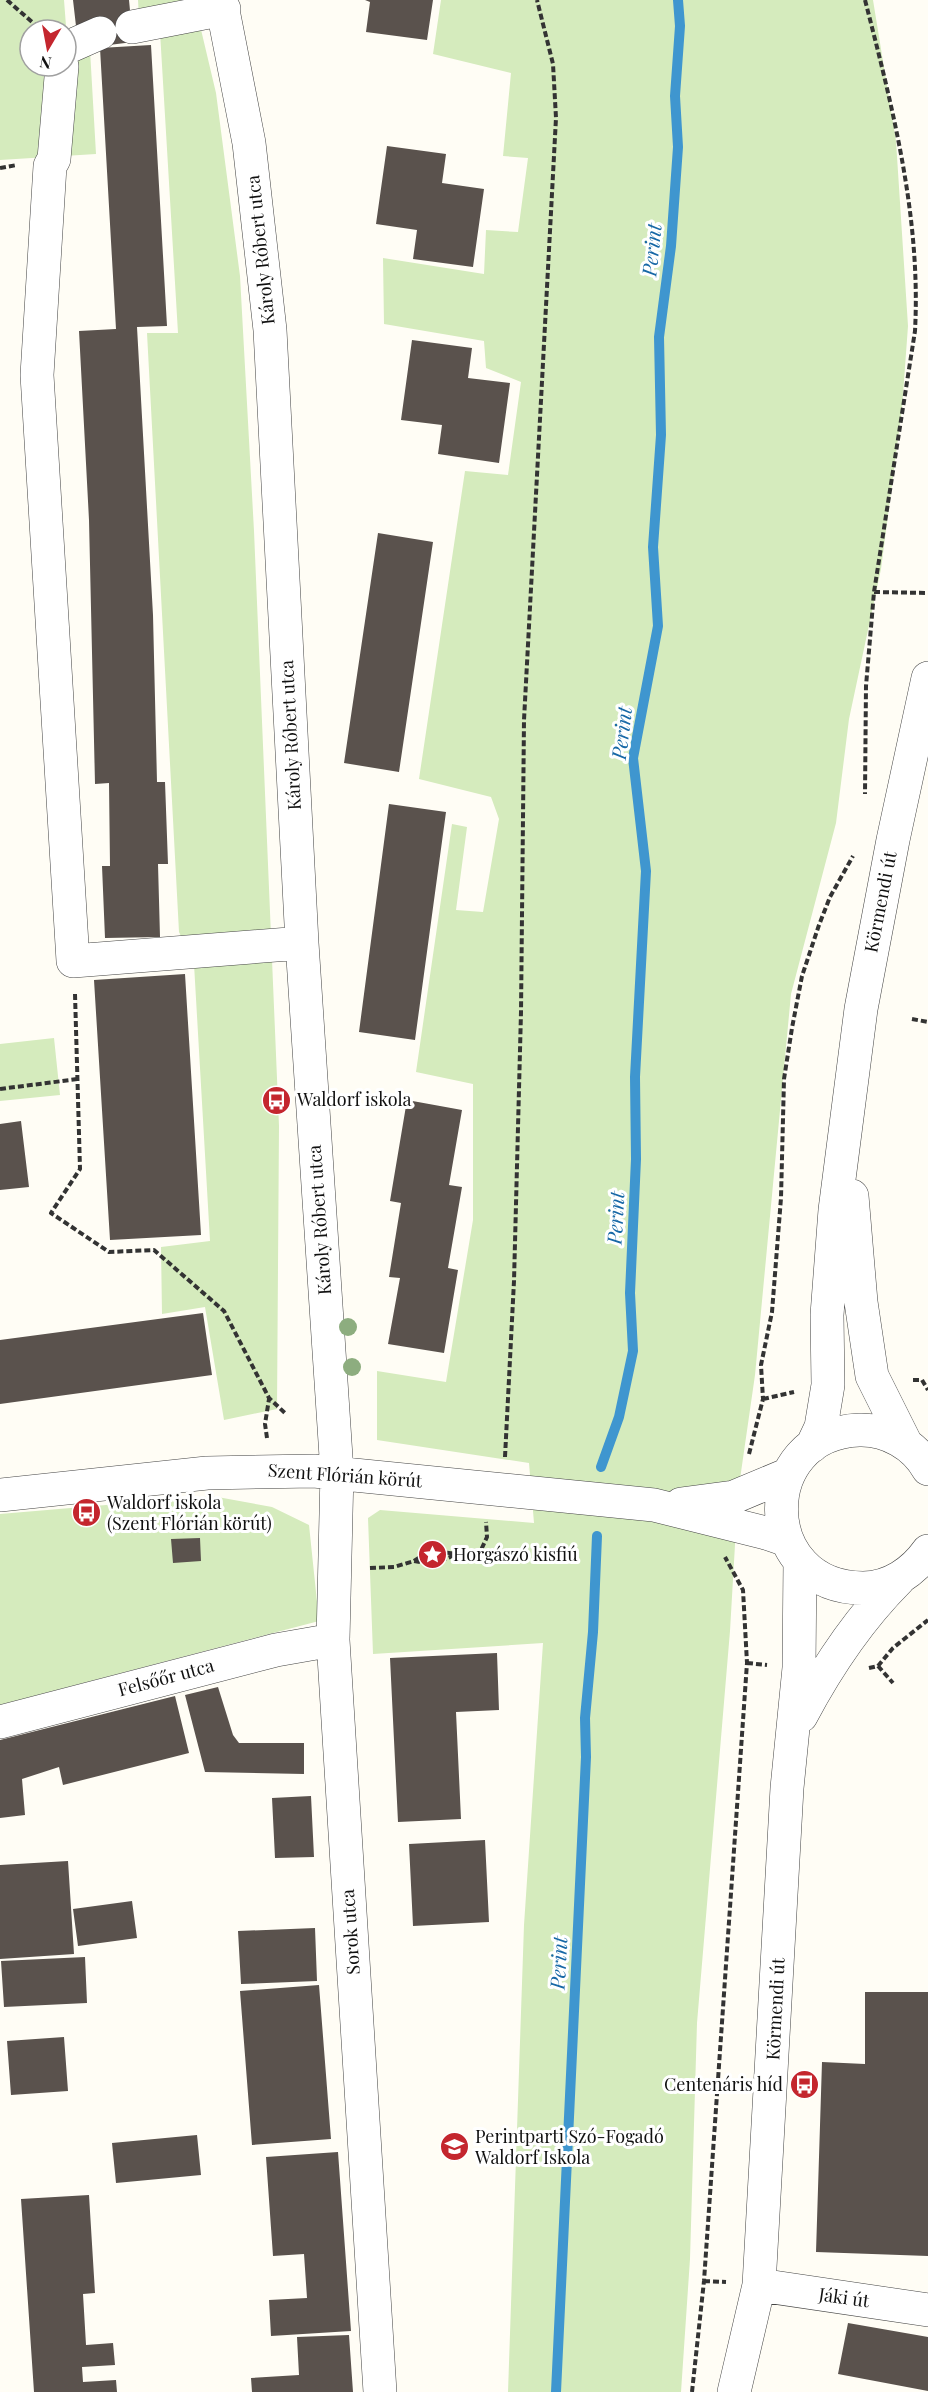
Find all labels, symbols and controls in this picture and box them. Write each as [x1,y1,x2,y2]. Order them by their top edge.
north arrow [18,18,78,78]
text: N [37,52,53,75]
street label: Károly Róbert utca [240,174,280,326]
water label: Perint [634,221,667,279]
street label: Károly Róbert utca [274,659,306,811]
water label: Perint [604,704,637,762]
street label: Körmendi út [858,849,902,954]
bus stop icon: Waldorf iskola [260,1084,292,1116]
place label: Waldorf iskola [296,1087,412,1111]
street label: Károly Róbert utca [302,1144,336,1296]
water label: Perint [600,1189,629,1246]
street label: Szent Flórián körút [267,1458,424,1492]
place label: Waldorf iskola (Szent Flórián körút) [106,1490,272,1535]
bus stop icon: Waldorf iskola (Szent Flórián körút) [70,1497,102,1529]
place icon: Horgászó kisfiú [416,1539,448,1571]
place label: Horgászó kisfiú [453,1542,578,1566]
street label: Felsőőr utca [115,1653,216,1701]
street label: Sorok utca [335,1888,365,1976]
water label: Perint [543,1934,572,1991]
street label: Körmendi út [760,1956,790,2061]
bus stop icon: Centenáris híd [788,2069,820,2101]
place label: Centenáris híd [664,2072,784,2096]
place label: Perintparti Szó-Fogadó Waldorf Iskola [474,2124,664,2169]
school or university icon: Perintparti Szó-Fogadó Waldorf Iskola [438,2131,470,2163]
street label: Jáki út [816,2281,872,2313]

